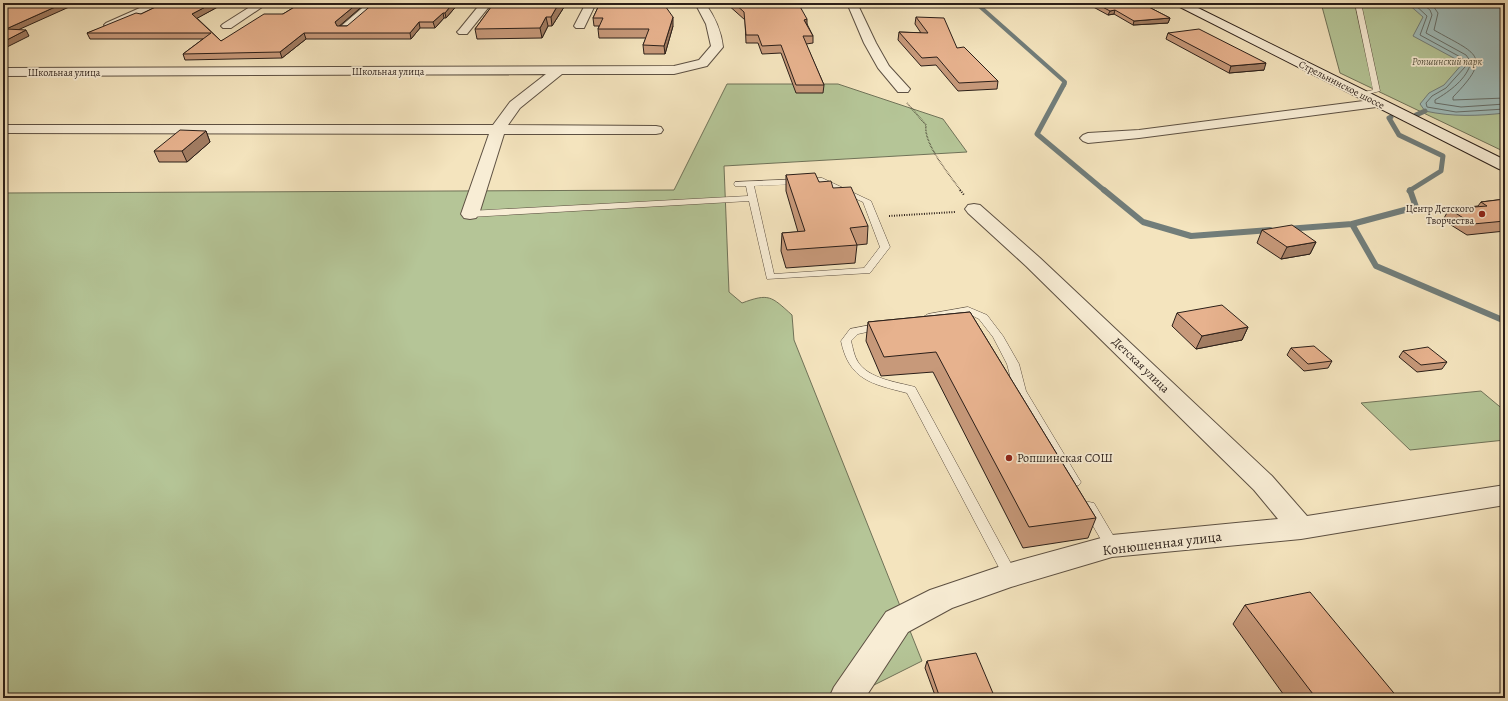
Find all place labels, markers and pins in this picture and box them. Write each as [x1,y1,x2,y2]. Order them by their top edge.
place label: Центр Детского Творчества [1406,202,1474,228]
marker: Центр Детского Творчества [1477,209,1487,219]
place label: Ропшинская СОШ [1017,450,1113,466]
marker: Ропшинская СОШ [1004,453,1014,463]

